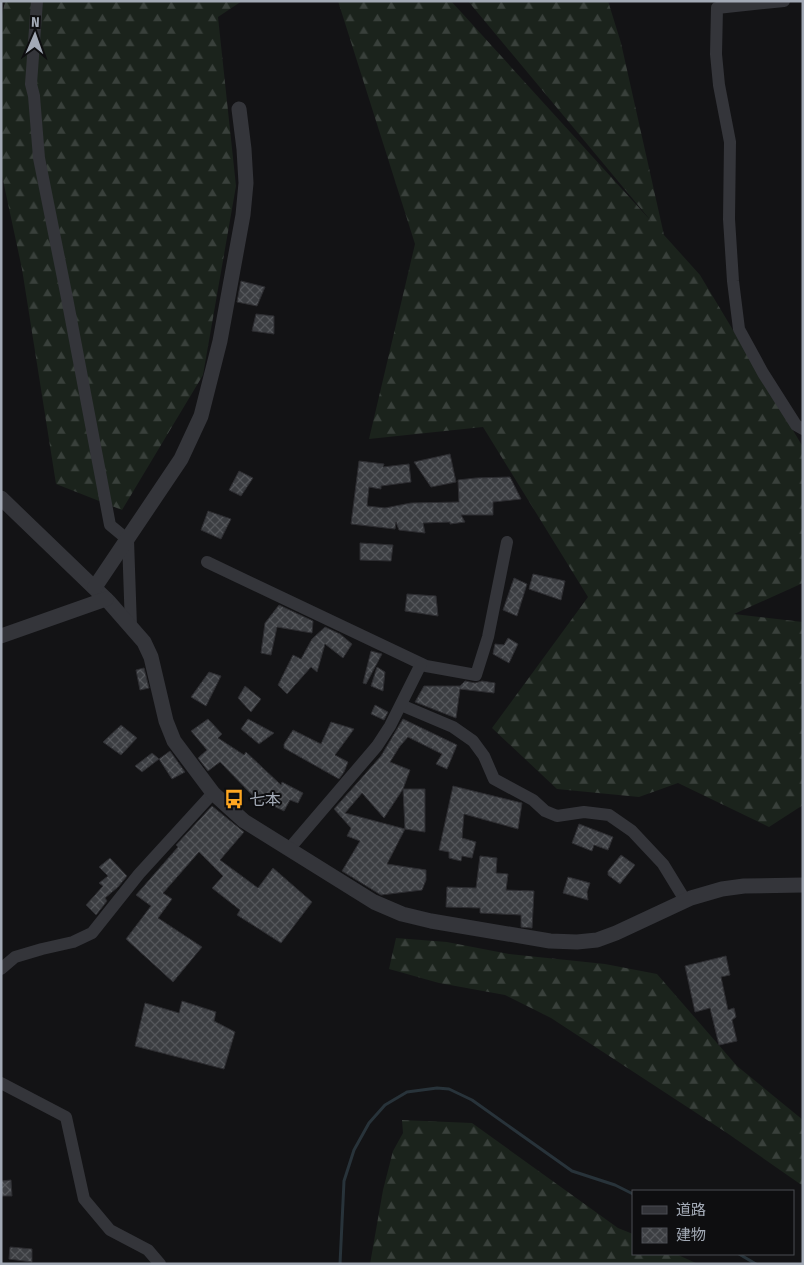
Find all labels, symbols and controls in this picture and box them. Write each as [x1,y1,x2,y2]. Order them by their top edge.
north arrow [10,10,60,60]
text: N [31,14,40,31]
bus stop icon: 七本 [223,788,245,810]
place label: 七本 [249,790,281,809]
legend [632,1190,794,1255]
text: 道路 [676,1201,706,1219]
text: 建物 [676,1226,706,1244]

